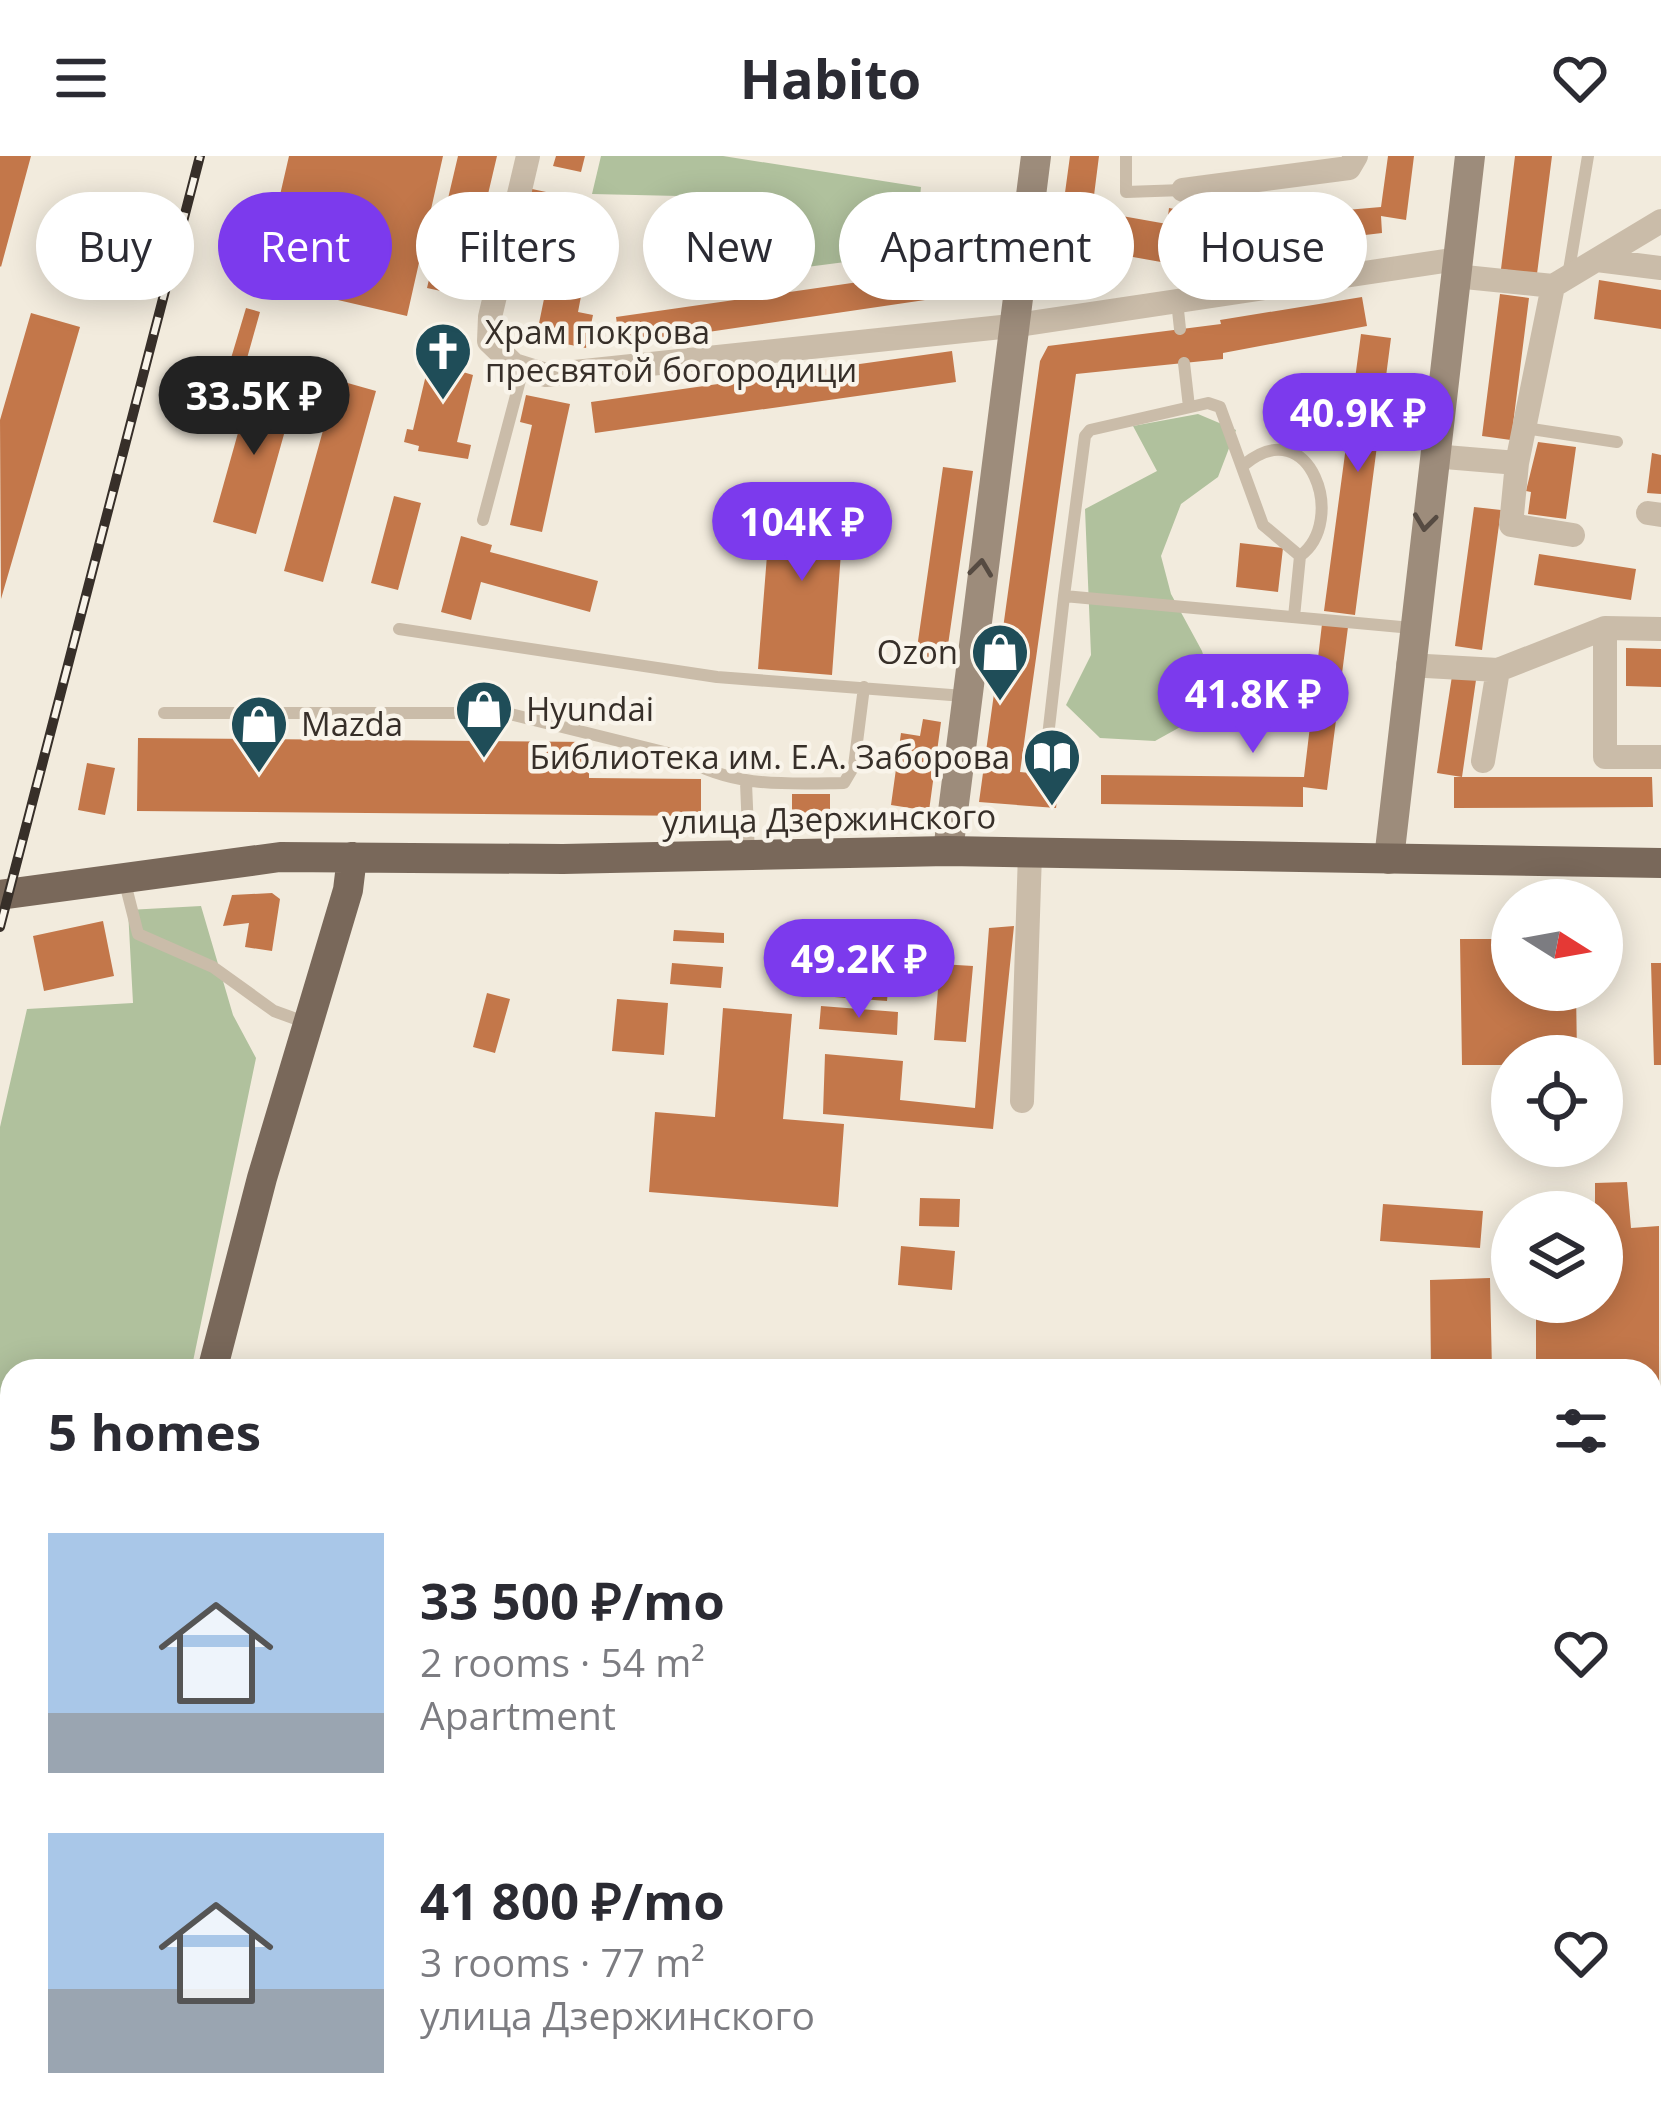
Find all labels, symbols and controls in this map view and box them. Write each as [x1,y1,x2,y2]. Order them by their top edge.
text: Habito [740,41,921,115]
icon: menu [48,45,114,111]
icon: heart [1547,45,1613,111]
chip: Buy [36,192,194,300]
chip: Rent [218,192,392,300]
chip: Filters [416,192,619,300]
chip: New [643,192,815,300]
chip: Apartment [839,192,1134,300]
chip: House [1158,192,1367,300]
place label: Храм покрова пресвятой богородици [485,309,857,392]
church icon: Храм покрова пресвятой богородици [412,320,474,402]
pin: 33.5K ₽ [143,356,365,458]
text: 33.5K ₽ [186,368,322,421]
pin: 40.9K ₽ [1247,373,1469,475]
text: 40.9K ₽ [1290,385,1426,438]
pin: 104K ₽ [704,482,900,584]
text: 104K ₽ [739,494,865,547]
one-way arrow [1413,512,1439,532]
one-way arrow [967,558,993,578]
shop icon: Ozon [969,621,1031,703]
place label: Ozon [877,629,958,674]
pin: 41.8K ₽ [1142,654,1364,756]
text: 41.8K ₽ [1185,666,1321,719]
shop icon: Hyundai [453,678,515,760]
place label: Hyundai [526,686,654,731]
shop icon: Mazda [228,693,290,775]
place label: Mazda [301,701,403,746]
library icon: Библиотека им. Е.А. Заборова [1021,726,1083,808]
place label: Библиотека им. Е.А. Заборова [530,734,1010,779]
street label: улица Дзержинского [662,793,996,844]
north arrow [1491,879,1623,1011]
map controls [1491,879,1623,1323]
pin: 49.2K ₽ [748,919,970,1021]
text: 49.2K ₽ [791,931,927,984]
button: locate [1491,1035,1623,1167]
button: layers [1491,1191,1623,1323]
text: 5 homes [48,1396,261,1466]
icon: filters [1548,1398,1614,1464]
text: 33 500 ₽/mo [420,1565,725,1635]
icon: home [144,1581,288,1725]
icon: heart [1548,1620,1614,1686]
text: 2 rooms · 54 m² [420,1635,705,1688]
text: Apartment [420,1688,616,1741]
text: 41 800 ₽/mo [420,1865,725,1935]
icon: home [144,1881,288,2025]
icon: heart [1548,1920,1614,1986]
text: 3 rooms · 77 m² [420,1935,705,1988]
text: улица Дзержинского [420,1988,815,2041]

